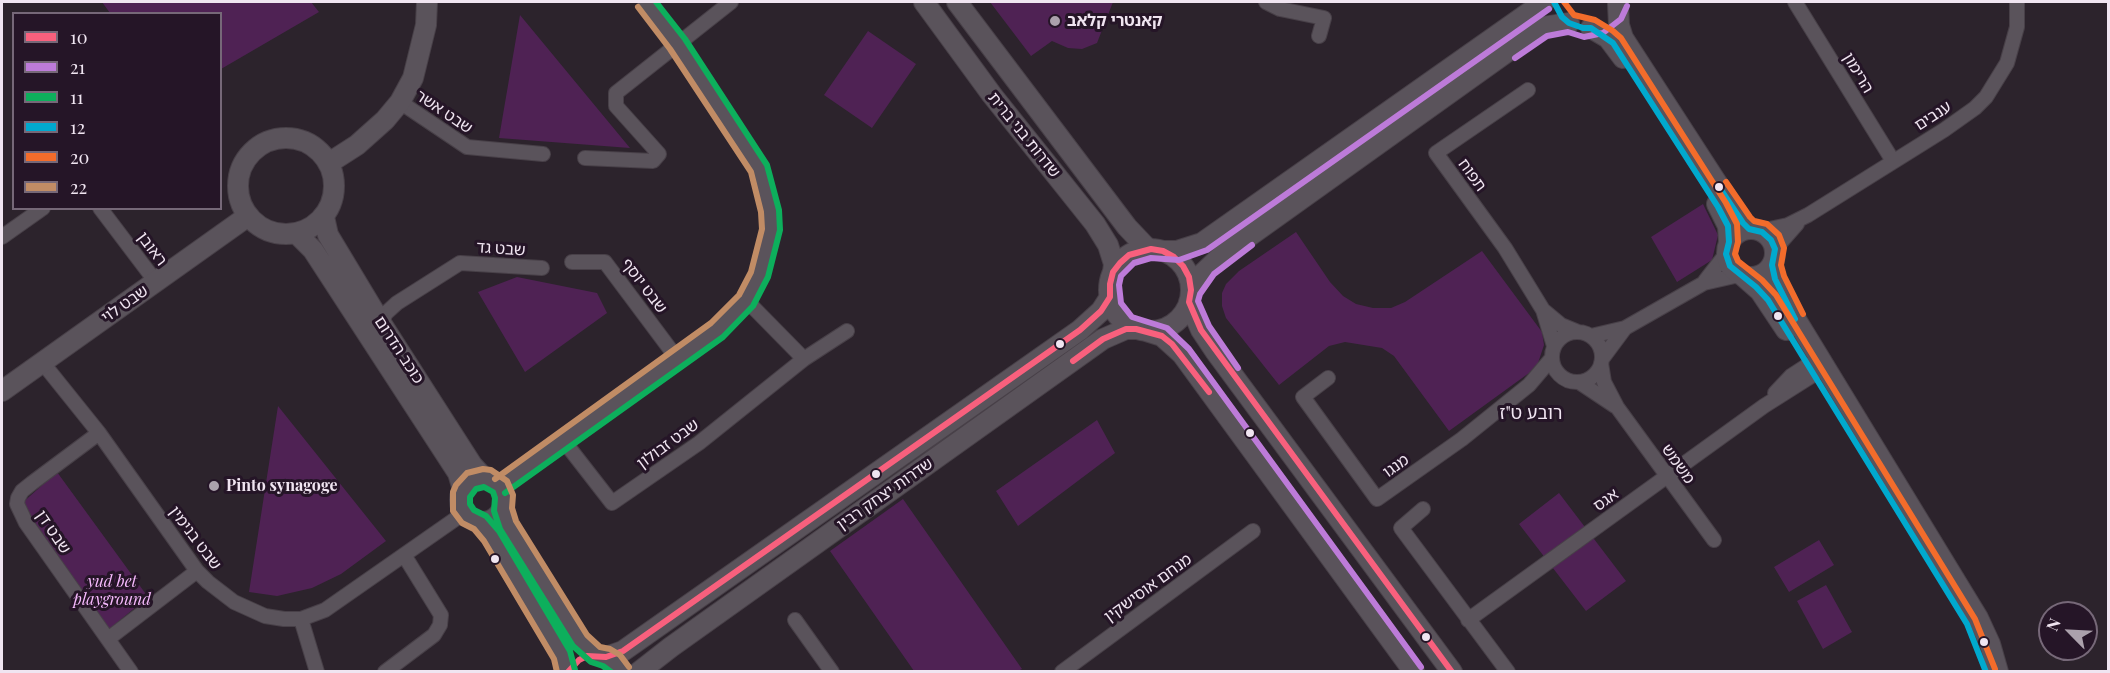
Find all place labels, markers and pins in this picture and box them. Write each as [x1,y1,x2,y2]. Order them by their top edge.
place label: קאנטרי קלאב [1067,11,1162,31]
marker: קאנטרי קלאב [1048,14,1062,28]
unlabelled marker [1713,181,1725,193]
unlabelled marker [1772,310,1784,322]
unlabelled marker [1054,338,1066,350]
unlabelled marker [1244,427,1256,439]
unlabelled marker [870,468,882,480]
place label: Pinto synagoge [226,476,338,496]
marker: Pinto synagoge [207,479,221,493]
unlabelled marker [489,553,501,565]
unlabelled marker [1420,631,1432,643]
unlabelled marker [1978,636,1990,648]

